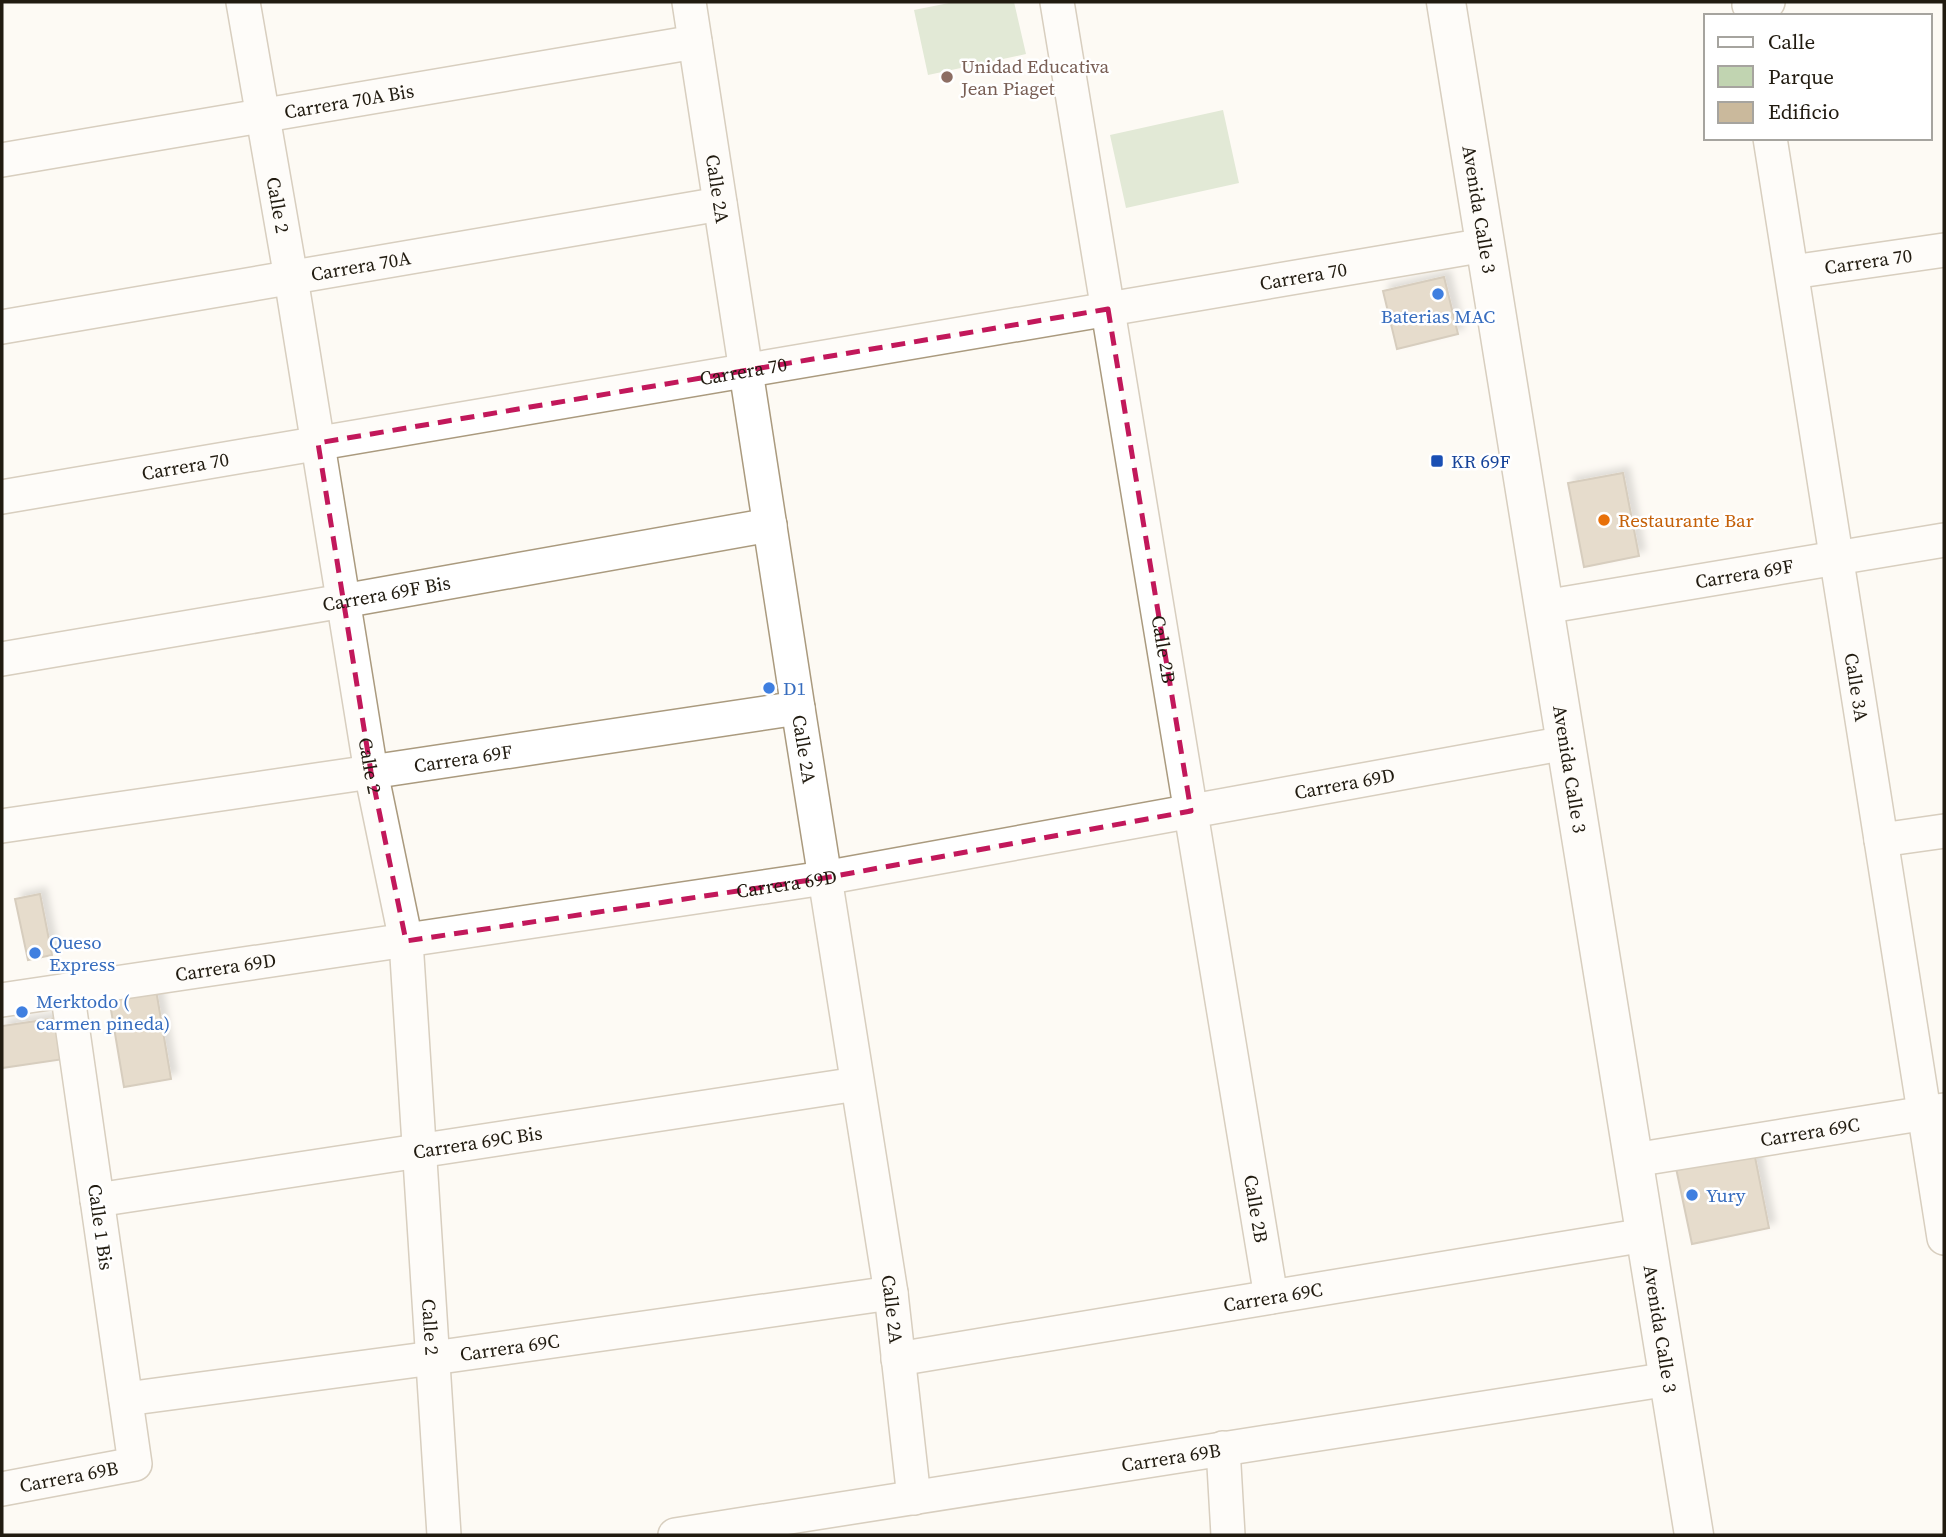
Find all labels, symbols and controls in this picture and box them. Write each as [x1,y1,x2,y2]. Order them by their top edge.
legend [1704,14,1932,140]
text: Calle [1768,27,1815,56]
place label: Unidad Educativa Jean Piaget [960,53,1110,101]
text: Parque [1768,62,1834,91]
marker: Unidad Educativa Jean Piaget [939,69,955,85]
street label: Carrera 70A Bis [282,77,416,125]
text: Edificio [1768,97,1840,126]
street label: Avenida Calle 3 [1456,144,1503,275]
street label: Calle 2A [700,153,736,225]
street label: Calle 2 [261,175,296,235]
street label: Carrera 70 [1823,242,1914,280]
street label: Carrera 70A [309,244,413,287]
street label: Carrera 70 [1258,256,1349,296]
marker: Baterias MAC [1430,286,1446,302]
place label: Baterias MAC [1381,303,1495,329]
street label: Carrera 70 [698,351,789,391]
street label: Carrera 70 [140,446,231,486]
place label: KR 69F [1451,448,1510,474]
marker: KR 69F [1429,453,1445,469]
place label: Restaurante Bar [1618,507,1754,533]
marker: Restaurante Bar [1596,512,1612,528]
street label: Carrera 69F [1693,552,1795,594]
street label: Carrera 69F Bis [320,569,452,617]
street label: Calle 2B [1146,613,1182,685]
street label: Calle 3A [1839,651,1875,724]
place label: D1 [783,675,806,701]
marker: D1 [761,680,777,696]
street label: Avenida Calle 3 [1547,703,1593,835]
street label: Calle 2A [786,713,823,786]
street label: Calle 2 [353,735,388,796]
street label: Carrera 69F [412,738,514,778]
street label: Carrera 69D [1292,761,1397,805]
street label: Carrera 69D [734,863,839,904]
place label: Queso Express [49,929,115,977]
marker: Queso Express [27,945,43,961]
street label: Carrera 69D [173,946,278,987]
place label: Merktodo ( carmen pineda) [36,988,170,1036]
marker: Merktodo ( carmen pineda) [14,1004,30,1020]
street label: Carrera 69C [1758,1111,1861,1152]
street label: Carrera 69C Bis [411,1119,544,1165]
street label: Calle 2B [1238,1173,1275,1245]
street label: Calle 1 Bis [82,1182,120,1272]
place label: Yury [1706,1182,1746,1208]
marker: Yury [1684,1187,1700,1203]
street label: Avenida Calle 3 [1638,1263,1684,1394]
street label: Calle 2A [875,1273,910,1345]
street label: Carrera 69C [1221,1276,1324,1318]
street label: Calle 2 [416,1298,445,1356]
street label: Carrera 69C [458,1327,561,1367]
street label: Carrera 69B [1119,1437,1222,1478]
street label: Carrera 69B [17,1454,120,1498]

